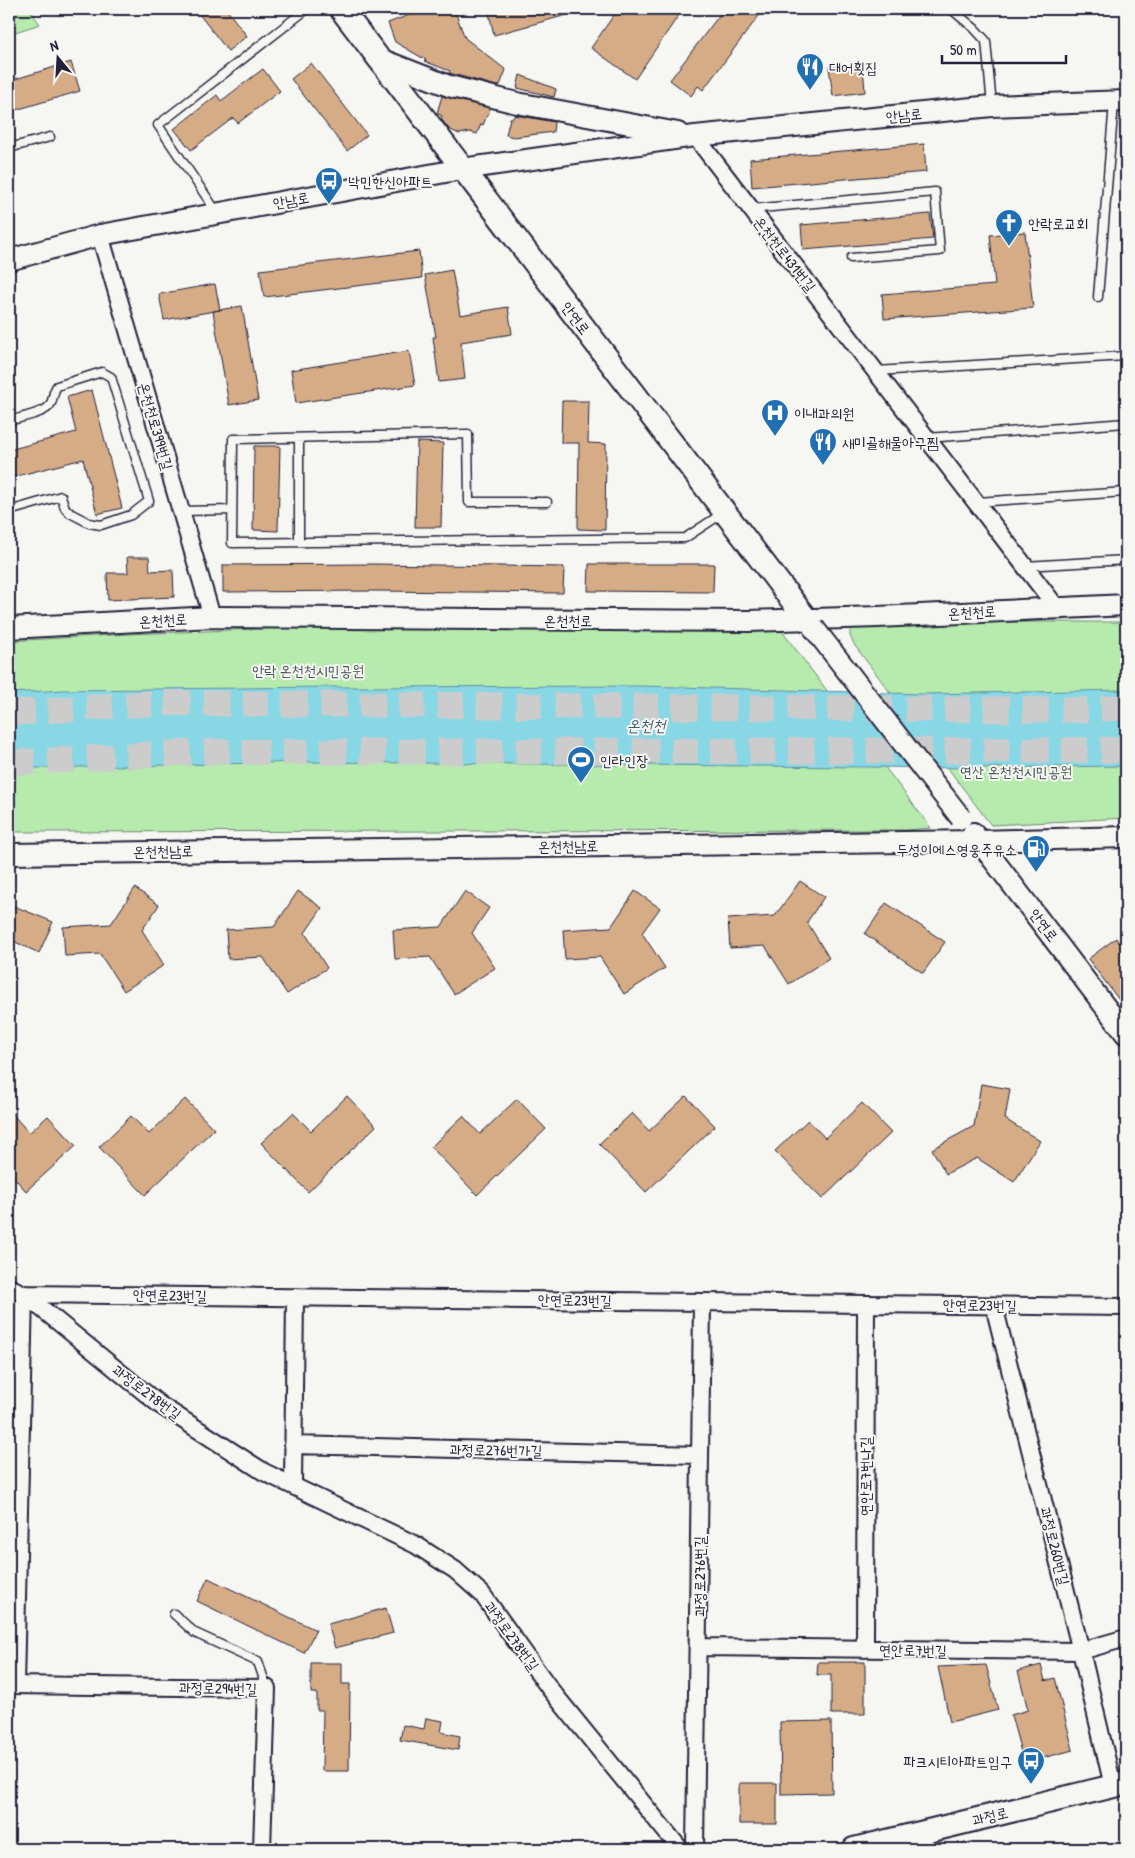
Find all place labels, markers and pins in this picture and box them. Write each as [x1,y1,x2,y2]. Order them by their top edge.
restaurant icon: 대어횟집 [795,52,825,91]
place label: 대어횟집 [829,57,877,78]
bus stop icon: 낙민한신아파트 [314,166,344,205]
place label: 낙민한신아파트 [348,171,433,192]
church icon: 안락로교회 [994,208,1024,247]
place label: 안락로교회 [1028,213,1088,234]
hospital icon: 이내과의원 [760,398,790,437]
place label: 이내과의원 [794,403,854,424]
restaurant icon: 새미골해물아구찜 [808,427,838,466]
place label: 새미골해물아구찜 [842,432,939,453]
sports icon: 인라인장 [566,745,596,784]
place label: 인라인장 [600,750,648,771]
fuel station icon: 두성이에스영웅주유소 [1021,834,1051,873]
place label: 두성이에스영웅주유소 [896,839,1017,860]
bus stop icon: 파크시티아파트입구 [1016,1746,1046,1785]
place label: 파크시티아파트입구 [903,1751,1012,1772]

